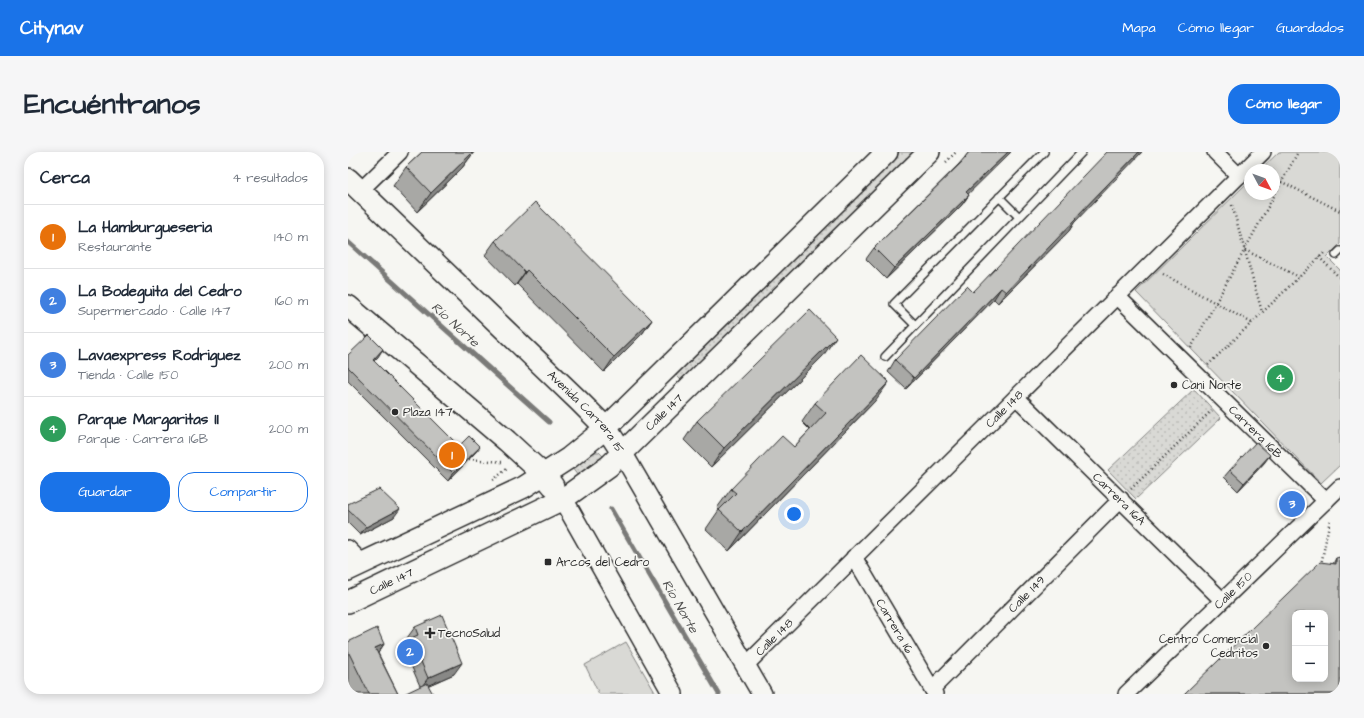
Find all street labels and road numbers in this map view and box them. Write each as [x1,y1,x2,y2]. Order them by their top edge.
street label: Avenida Carrera 15 [543,367,628,457]
street label: Calle 148 [982,386,1027,432]
street label: Calle 147 [642,390,687,435]
street label: Carrera 16B [1224,402,1286,463]
street label: Carrera 16A [1089,469,1150,530]
street label: Calle 147 [367,564,417,599]
street label: Calle 150 [1211,568,1257,613]
street label: Calle 149 [1005,572,1049,617]
street label: Carrera 16 [871,596,917,657]
street label: Calle 148 [752,615,797,660]

